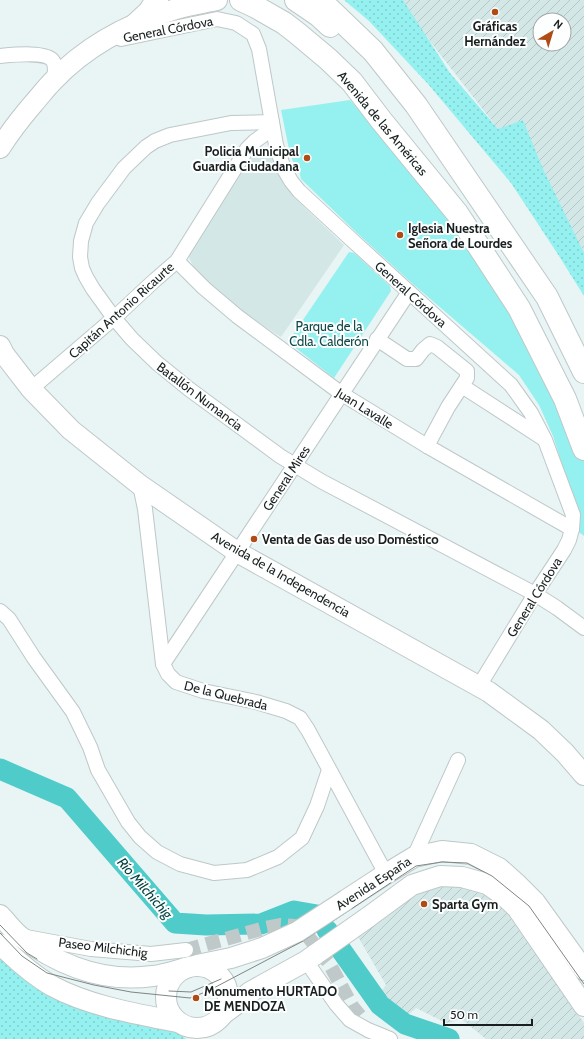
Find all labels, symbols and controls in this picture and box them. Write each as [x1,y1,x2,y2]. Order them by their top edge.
marker: Gráficas Hernández [490,7,500,17]
street label: General Córdova [122,12,215,46]
north arrow [532,12,572,52]
text: N [551,16,566,32]
place label: Gráficas Hernández [464,18,526,49]
street label: Avenida de las Américas [335,67,432,179]
place label: Policia Municipal Guardia Ciudadana [193,143,300,174]
marker: Policia Municipal Guardia Ciudadana [302,153,312,163]
place label: Iglesia Nuestra Señora de Lourdes [408,220,513,251]
marker: Iglesia Nuestra Señora de Lourdes [395,230,405,240]
street label: Capitán Antonio Ricaurte [65,258,177,362]
street label: General Córdova [372,258,451,331]
park label: Parque de la Cdla. Calderón [289,318,369,349]
street label: Batallón Numancia [154,358,247,434]
street label: Juan Lavalle [333,384,397,432]
street label: General Mires [259,442,313,514]
street label: Avenida de la Independencia [209,528,354,621]
place label: Venta de Gas de uso Doméstico [262,531,439,547]
marker: Venta de Gas de uso Doméstico [249,534,259,544]
street label: General Córdova [503,553,565,640]
street label: De la Quebrada [183,677,270,713]
street label: Avenida España [332,852,414,913]
water label: Río Milchichig [113,854,177,923]
place label: Sparta Gym [432,896,498,912]
marker: Sparta Gym [419,899,429,909]
street label: Paseo Milchichig [58,934,149,960]
place label: Monumento HURTADO DE MENDOZA [204,983,337,1014]
marker: Monumento HURTADO DE MENDOZA [191,993,201,1003]
scale bar [444,1001,532,1027]
text: 50 m [450,1007,478,1022]

